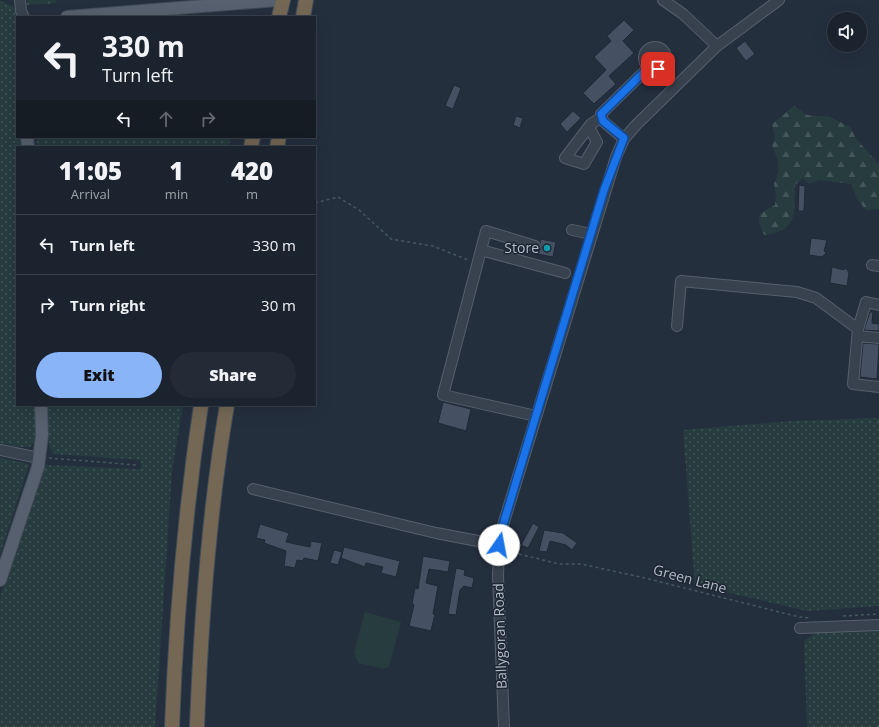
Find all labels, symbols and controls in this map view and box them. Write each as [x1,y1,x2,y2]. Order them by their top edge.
map controls [827,12,867,52]
button: sound [827,12,867,52]
text: 330 m [102,27,185,65]
icon: left [36,32,88,84]
pin [641,52,675,86]
icon: arrive [647,58,669,80]
text: Turn left [102,63,173,87]
icon: left [113,108,135,130]
icon: ahead [155,108,177,130]
icon: right [197,108,219,130]
text: 11:05 [59,154,122,187]
text: 1 [169,154,184,187]
text: 420 [231,154,273,187]
text: Arrival [71,185,110,203]
text: min [165,185,188,203]
text: m [246,185,258,203]
icon: left [36,234,58,256]
text: Turn left [70,235,135,255]
text: 330 m [252,235,296,255]
place label: Store [504,238,539,257]
marker: Store [542,243,552,253]
icon: right [36,294,58,316]
text: Turn right [70,295,145,315]
text: 30 m [261,295,296,315]
button: Exit [36,352,162,398]
button: Share [170,352,296,398]
position arrow [478,524,520,566]
street label: Green Lane [651,560,729,597]
street label: Ballygoran Road [488,583,511,689]

